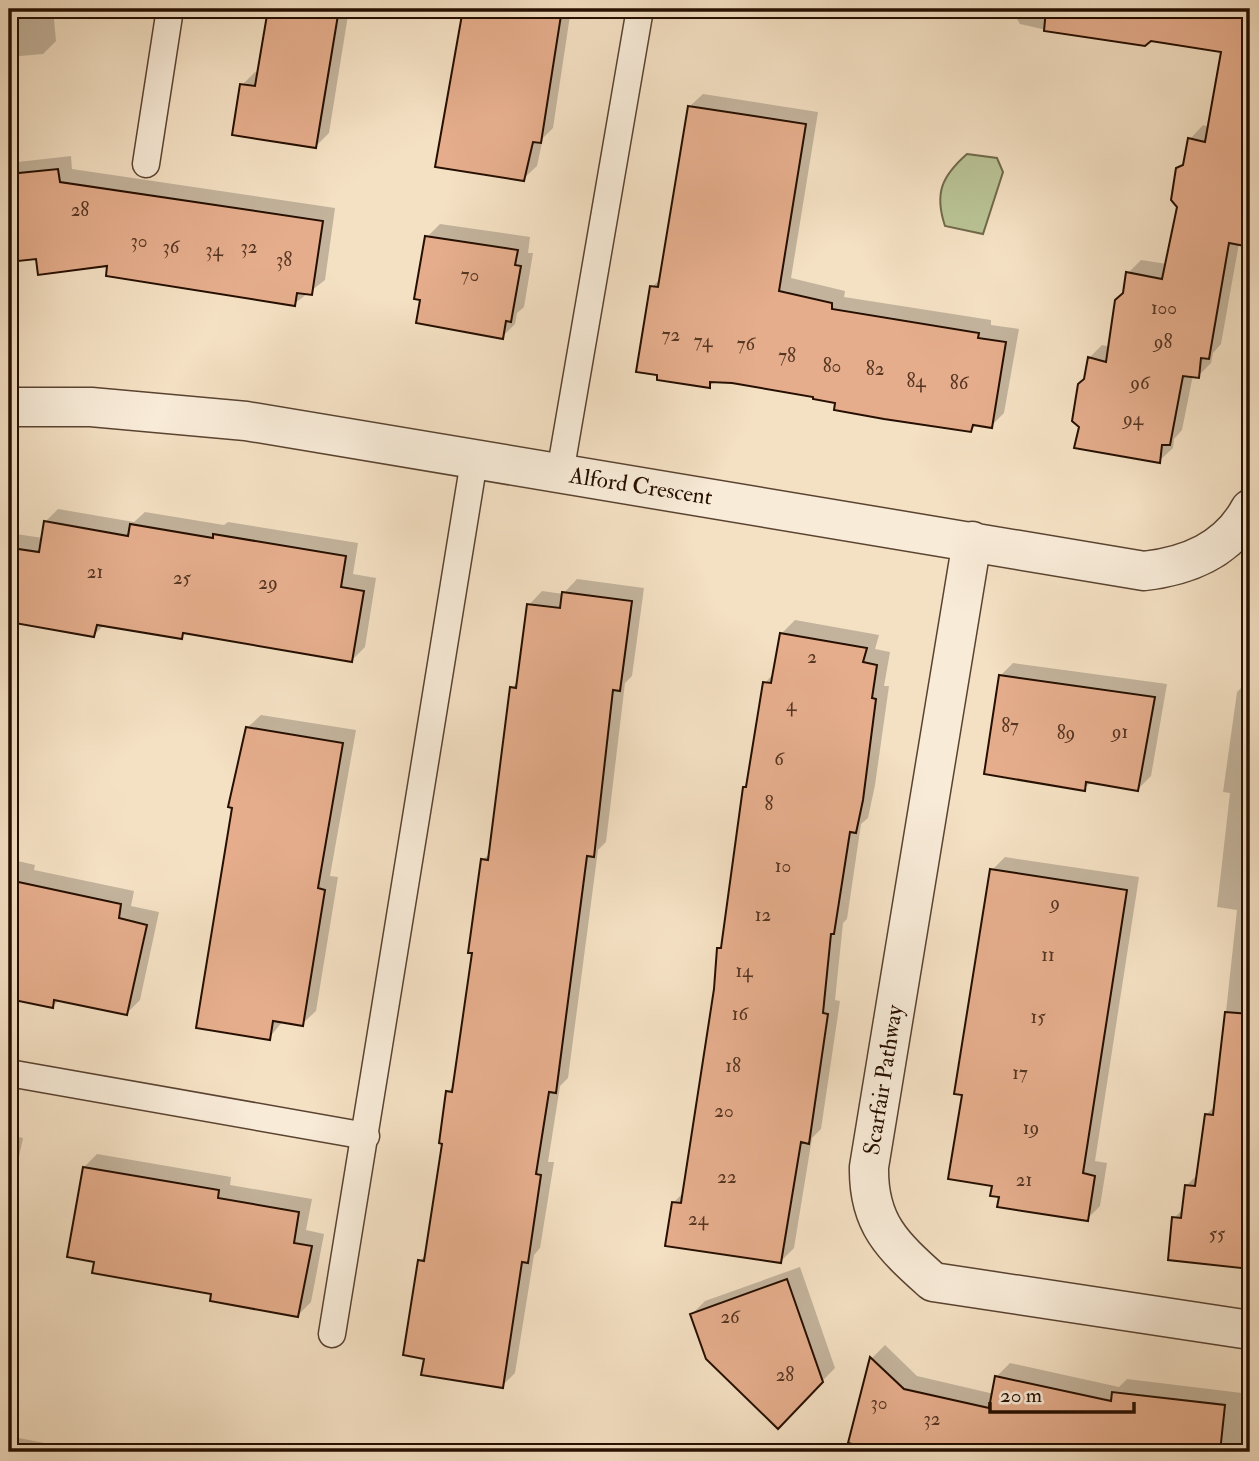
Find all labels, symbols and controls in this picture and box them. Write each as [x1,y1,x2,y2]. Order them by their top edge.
house number: 28 [71,198,89,222]
house number: 30 [130,229,148,253]
house number: 36 [163,235,181,259]
house number: 32 [241,235,257,259]
house number: 34 [205,238,223,262]
house number: 38 [276,248,292,272]
house number: 70 [461,263,479,287]
house number: 100 [1151,296,1177,320]
house number: 72 [662,323,680,347]
house number: 74 [694,329,713,353]
house number: 98 [1152,330,1172,354]
house number: 76 [737,332,757,356]
house number: 78 [778,344,796,368]
house number: 80 [823,354,841,378]
house number: 82 [866,357,884,381]
house number: 84 [906,369,926,393]
house number: 86 [950,371,970,395]
house number: 96 [1128,371,1151,395]
house number: 94 [1121,407,1144,431]
street label: Alford Crescent [567,460,714,512]
house number: 21 [87,560,103,584]
house number: 25 [173,566,192,590]
house number: 29 [258,571,278,595]
house number: 2 [807,645,817,669]
house number: 4 [786,693,797,717]
house number: 87 [1001,714,1019,738]
house number: 91 [1110,720,1128,744]
house number: 89 [1057,721,1075,745]
house number: 6 [774,747,785,771]
house number: 8 [765,792,774,816]
house number: 10 [775,854,791,878]
house number: 9 [1048,891,1060,915]
house number: 12 [755,903,771,927]
house number: 11 [1041,943,1055,967]
house number: 14 [735,959,753,983]
house number: 16 [732,1002,750,1026]
street label: Scarfair Pathway [857,1002,909,1157]
house number: 15 [1030,1005,1046,1029]
house number: 18 [725,1054,741,1078]
house number: 17 [1012,1061,1028,1085]
house number: 20 [714,1099,734,1123]
house number: 19 [1023,1116,1039,1140]
house number: 22 [717,1165,737,1189]
house number: 21 [1016,1168,1032,1192]
house number: 24 [688,1207,709,1231]
house number: 55 [1209,1222,1226,1246]
house number: 26 [720,1305,741,1329]
house number: 28 [776,1363,794,1387]
scale bar [990,1370,1133,1414]
text: 20 m [1000,1382,1042,1409]
house number: 30 [870,1391,888,1415]
house number: 32 [924,1407,940,1431]

